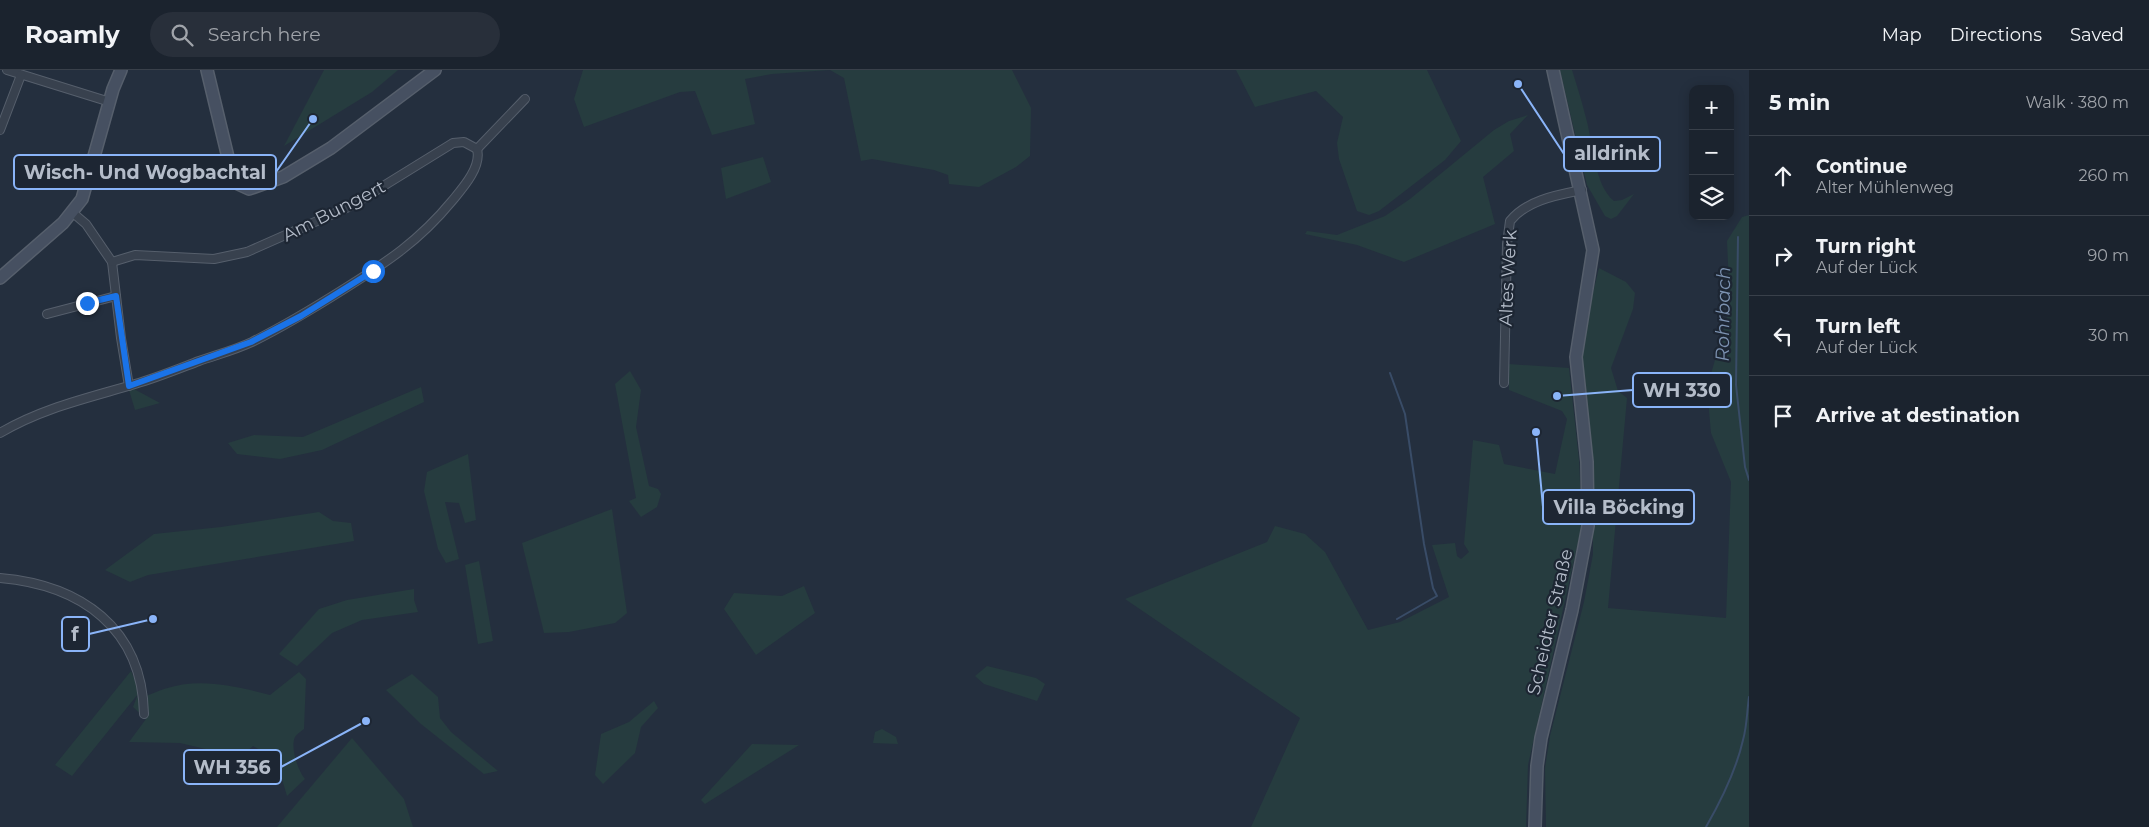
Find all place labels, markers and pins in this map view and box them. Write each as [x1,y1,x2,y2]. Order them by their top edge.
callout: alldrink [1564,137,1660,171]
callout: Wisch- Und Wogbachtal [14,155,276,189]
callout: WH 330 [1633,373,1731,407]
callout: Villa Böcking [1543,490,1694,524]
callout: f [62,617,89,651]
callout: WH 356 [184,750,281,784]

